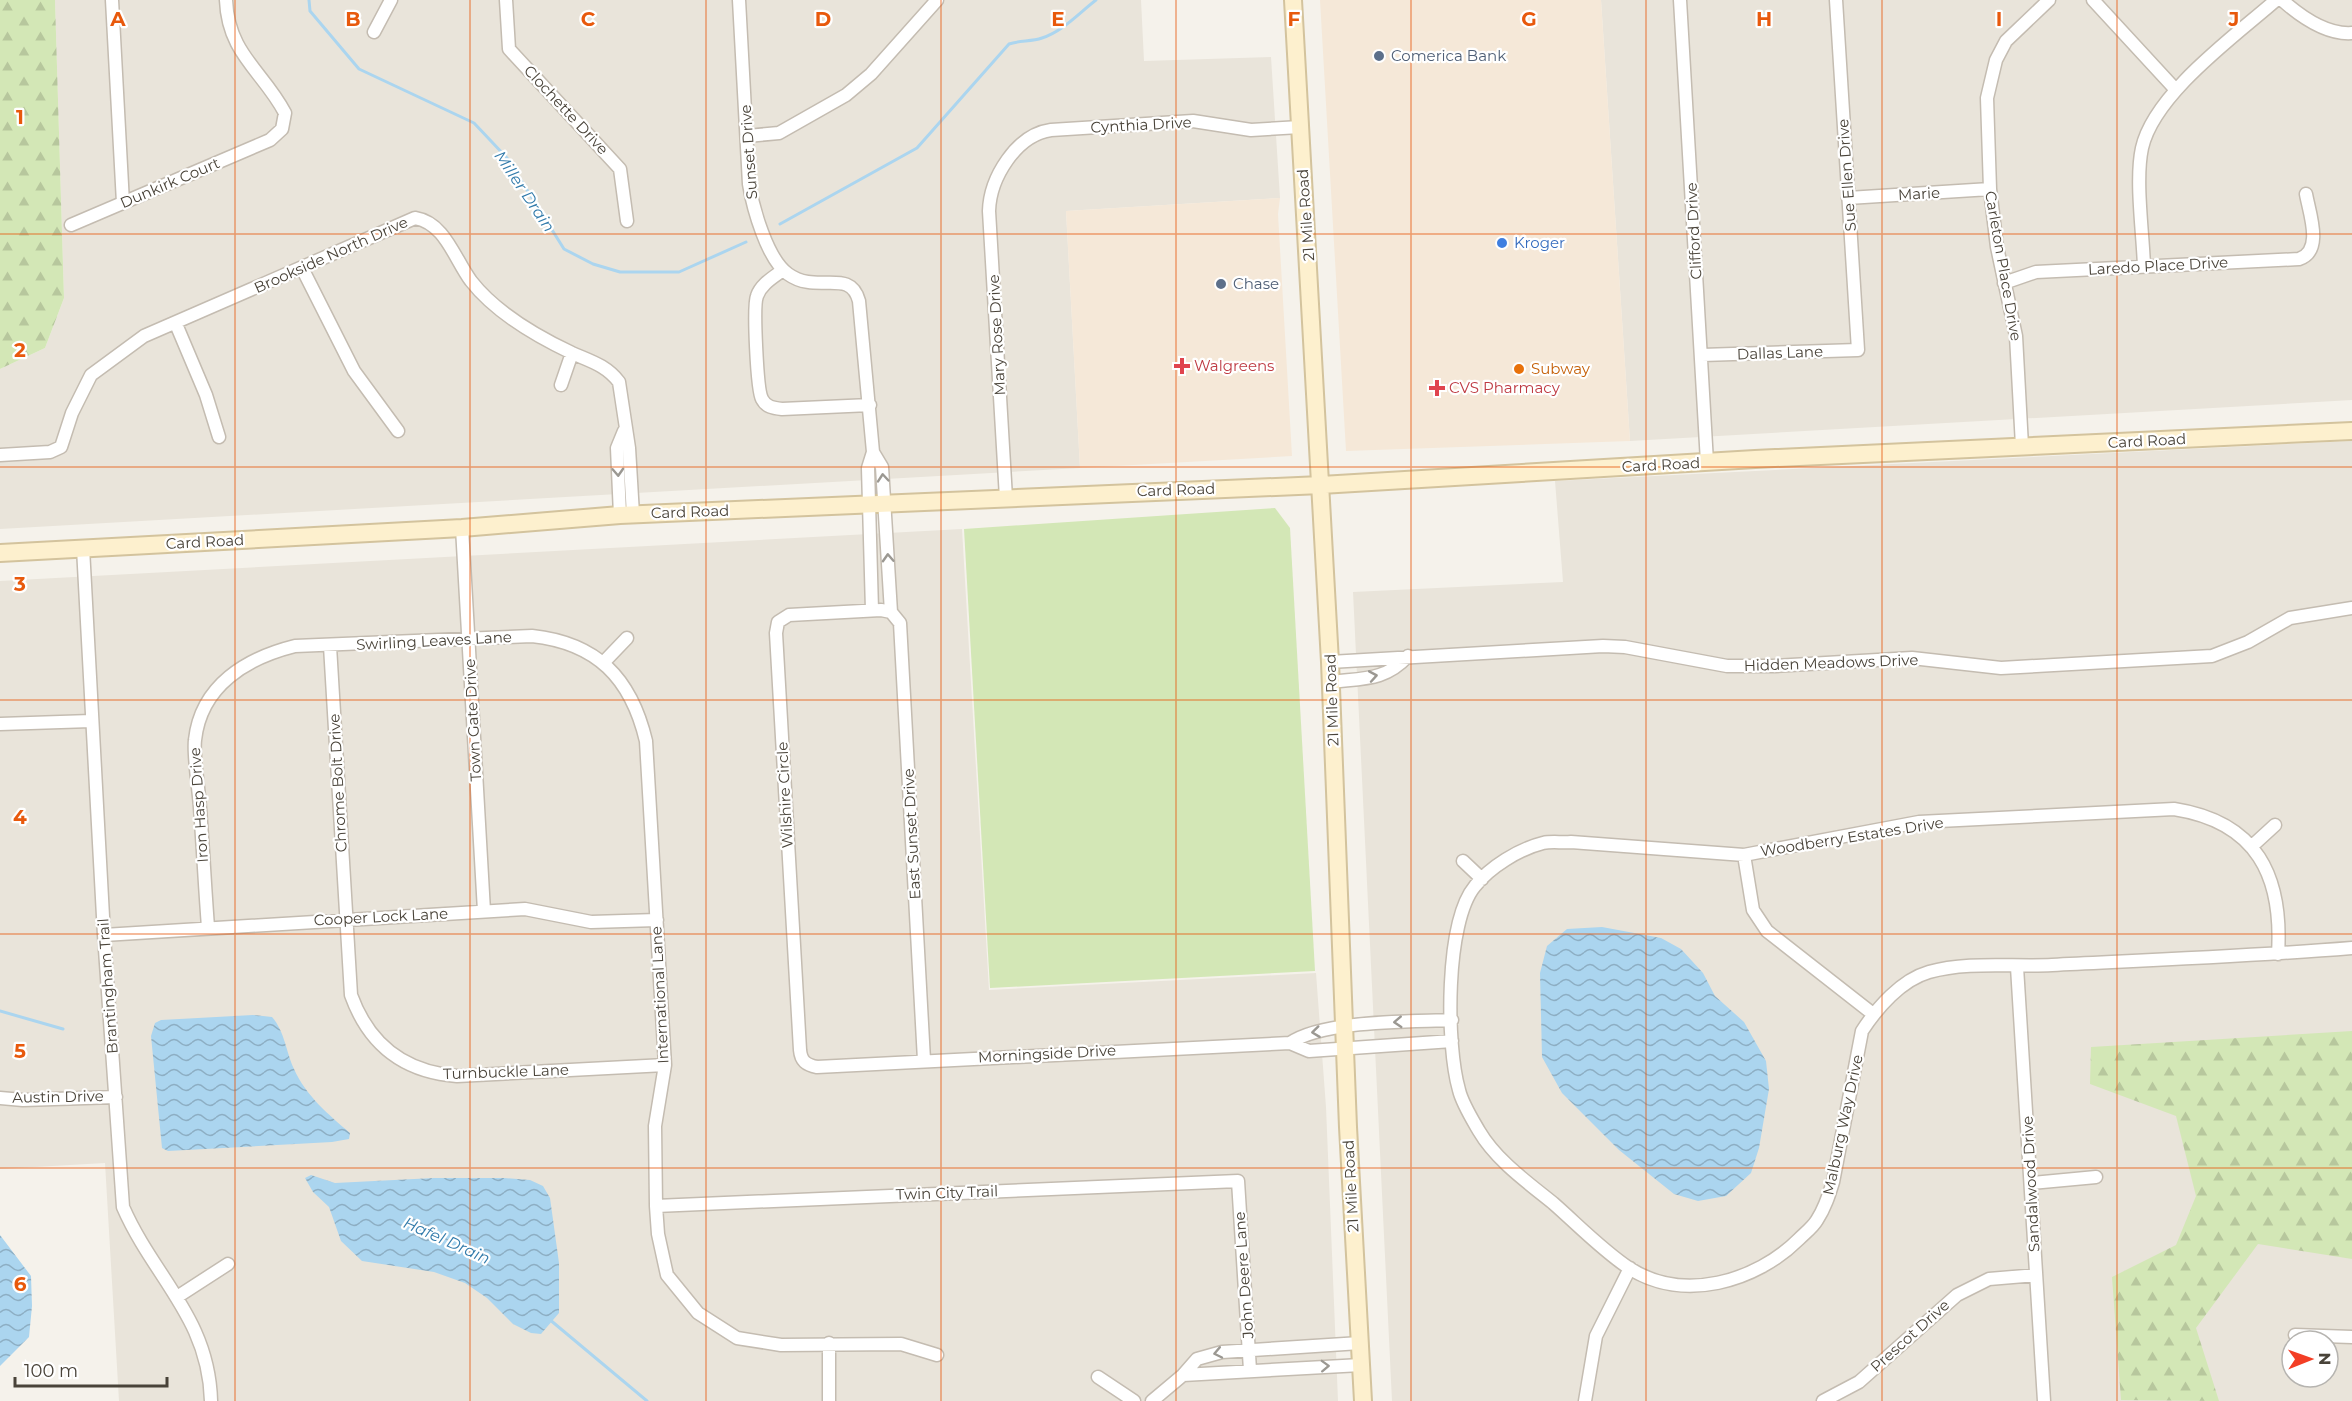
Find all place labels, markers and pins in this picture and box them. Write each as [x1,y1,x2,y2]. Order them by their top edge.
place label: Comerica Bank [1391,46,1506,65]
marker: Comerica Bank [1372,49,1386,63]
place label: Kroger [1514,233,1565,252]
marker: Kroger [1495,236,1509,250]
place label: Chase [1233,274,1279,293]
marker: Chase [1214,277,1228,291]
place label: Walgreens [1194,356,1274,375]
marker: Walgreens [1175,359,1189,373]
place label: Subway [1531,359,1591,378]
marker: Subway [1512,362,1526,376]
place label: CVS Pharmacy [1449,378,1561,397]
marker: CVS Pharmacy [1430,381,1444,395]

